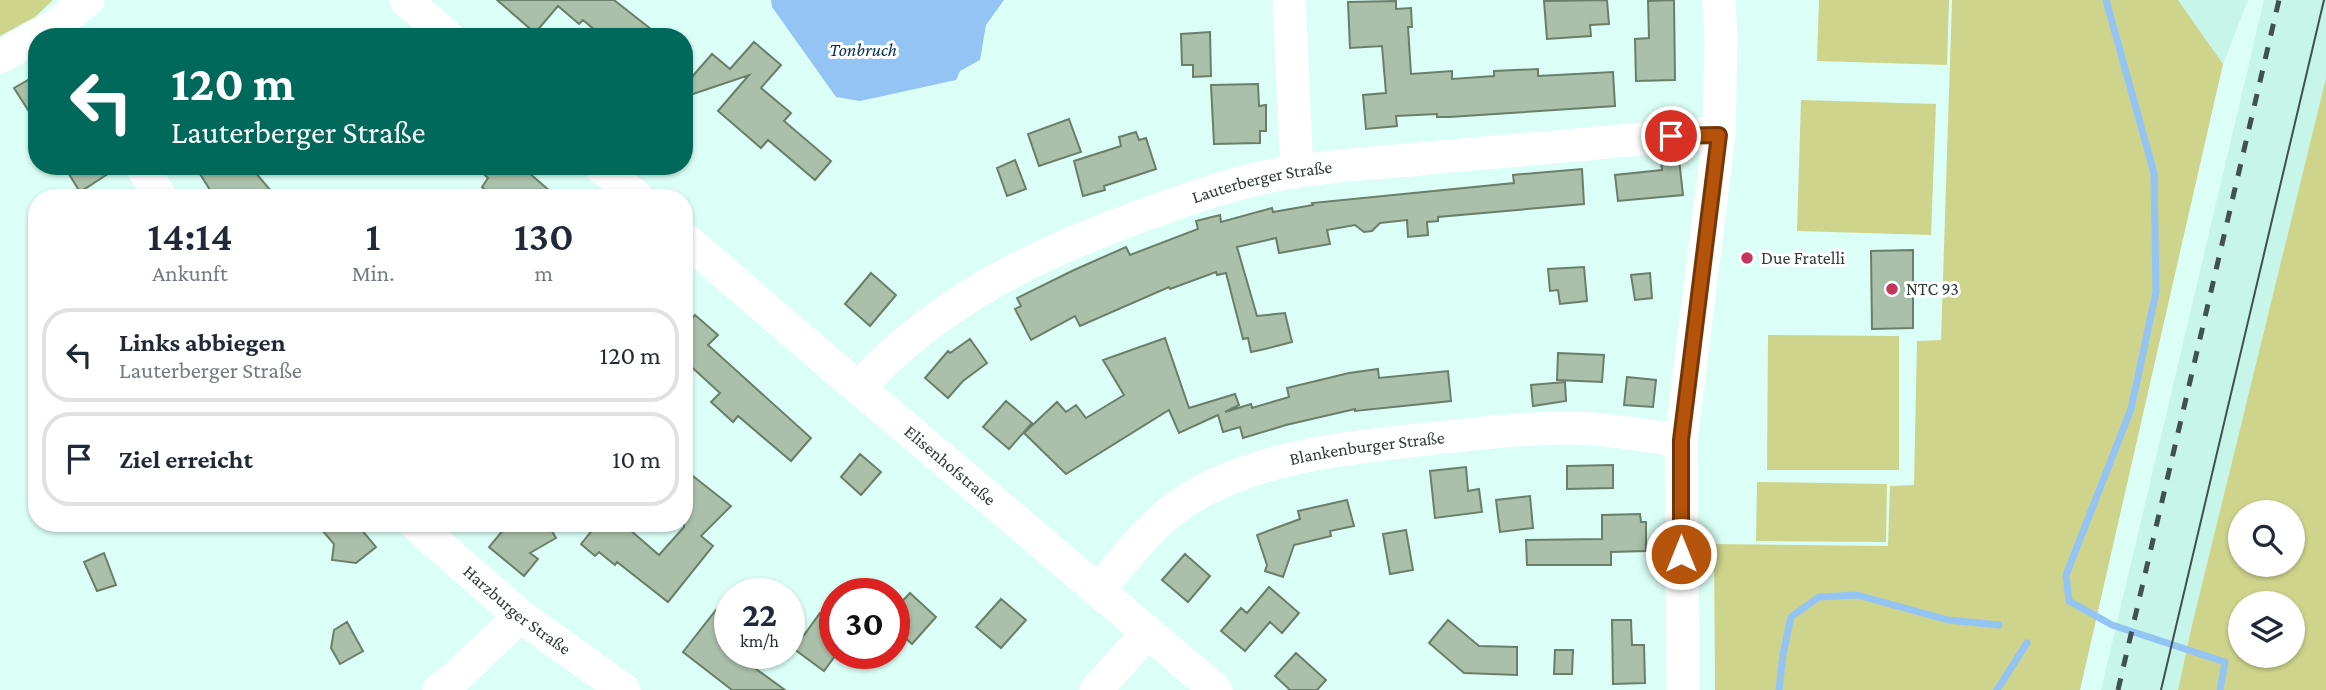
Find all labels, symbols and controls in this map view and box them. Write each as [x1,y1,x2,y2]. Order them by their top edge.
water label: Tonbruch [829,39,897,60]
icon: left [56,56,147,147]
text: 120 m [171,56,295,111]
pin [1641,106,1701,166]
text: Lauterberger Straße [171,114,425,150]
icon: arrive [1652,117,1690,155]
street label: Lauterberger Straße [1189,157,1333,207]
text: 14:14 [147,212,233,259]
text: 1 [366,212,381,259]
text: 130 [514,212,574,259]
place label: Due Fratelli [1761,248,1845,268]
marker: Due Fratelli [1739,250,1755,266]
text: Ankunft [152,260,228,286]
text: Min. [352,260,394,286]
text: m [534,260,553,286]
place label: NTC 93 [1906,279,1959,299]
marker: NTC 93 [1884,281,1900,297]
text: Links abbiegen [119,328,286,357]
icon: left [60,336,98,374]
text: 120 m [600,341,661,370]
text: Lauterberger Straße [119,357,302,383]
street label: Elisenhofstraße [900,421,1000,510]
street label: Blankenburger Straße [1287,427,1446,469]
icon: arrive [60,440,98,478]
text: Ziel erreicht [119,445,253,474]
text: 10 m [612,445,661,474]
map controls [2228,500,2305,668]
button: search [2228,500,2305,577]
position arrow [1644,517,1718,591]
street label: Harzburger Straße [459,561,575,659]
speed limit sign: 30 [819,578,910,669]
button: layers [2228,591,2305,668]
text: 22 [742,595,777,634]
text: km/h [740,631,779,651]

